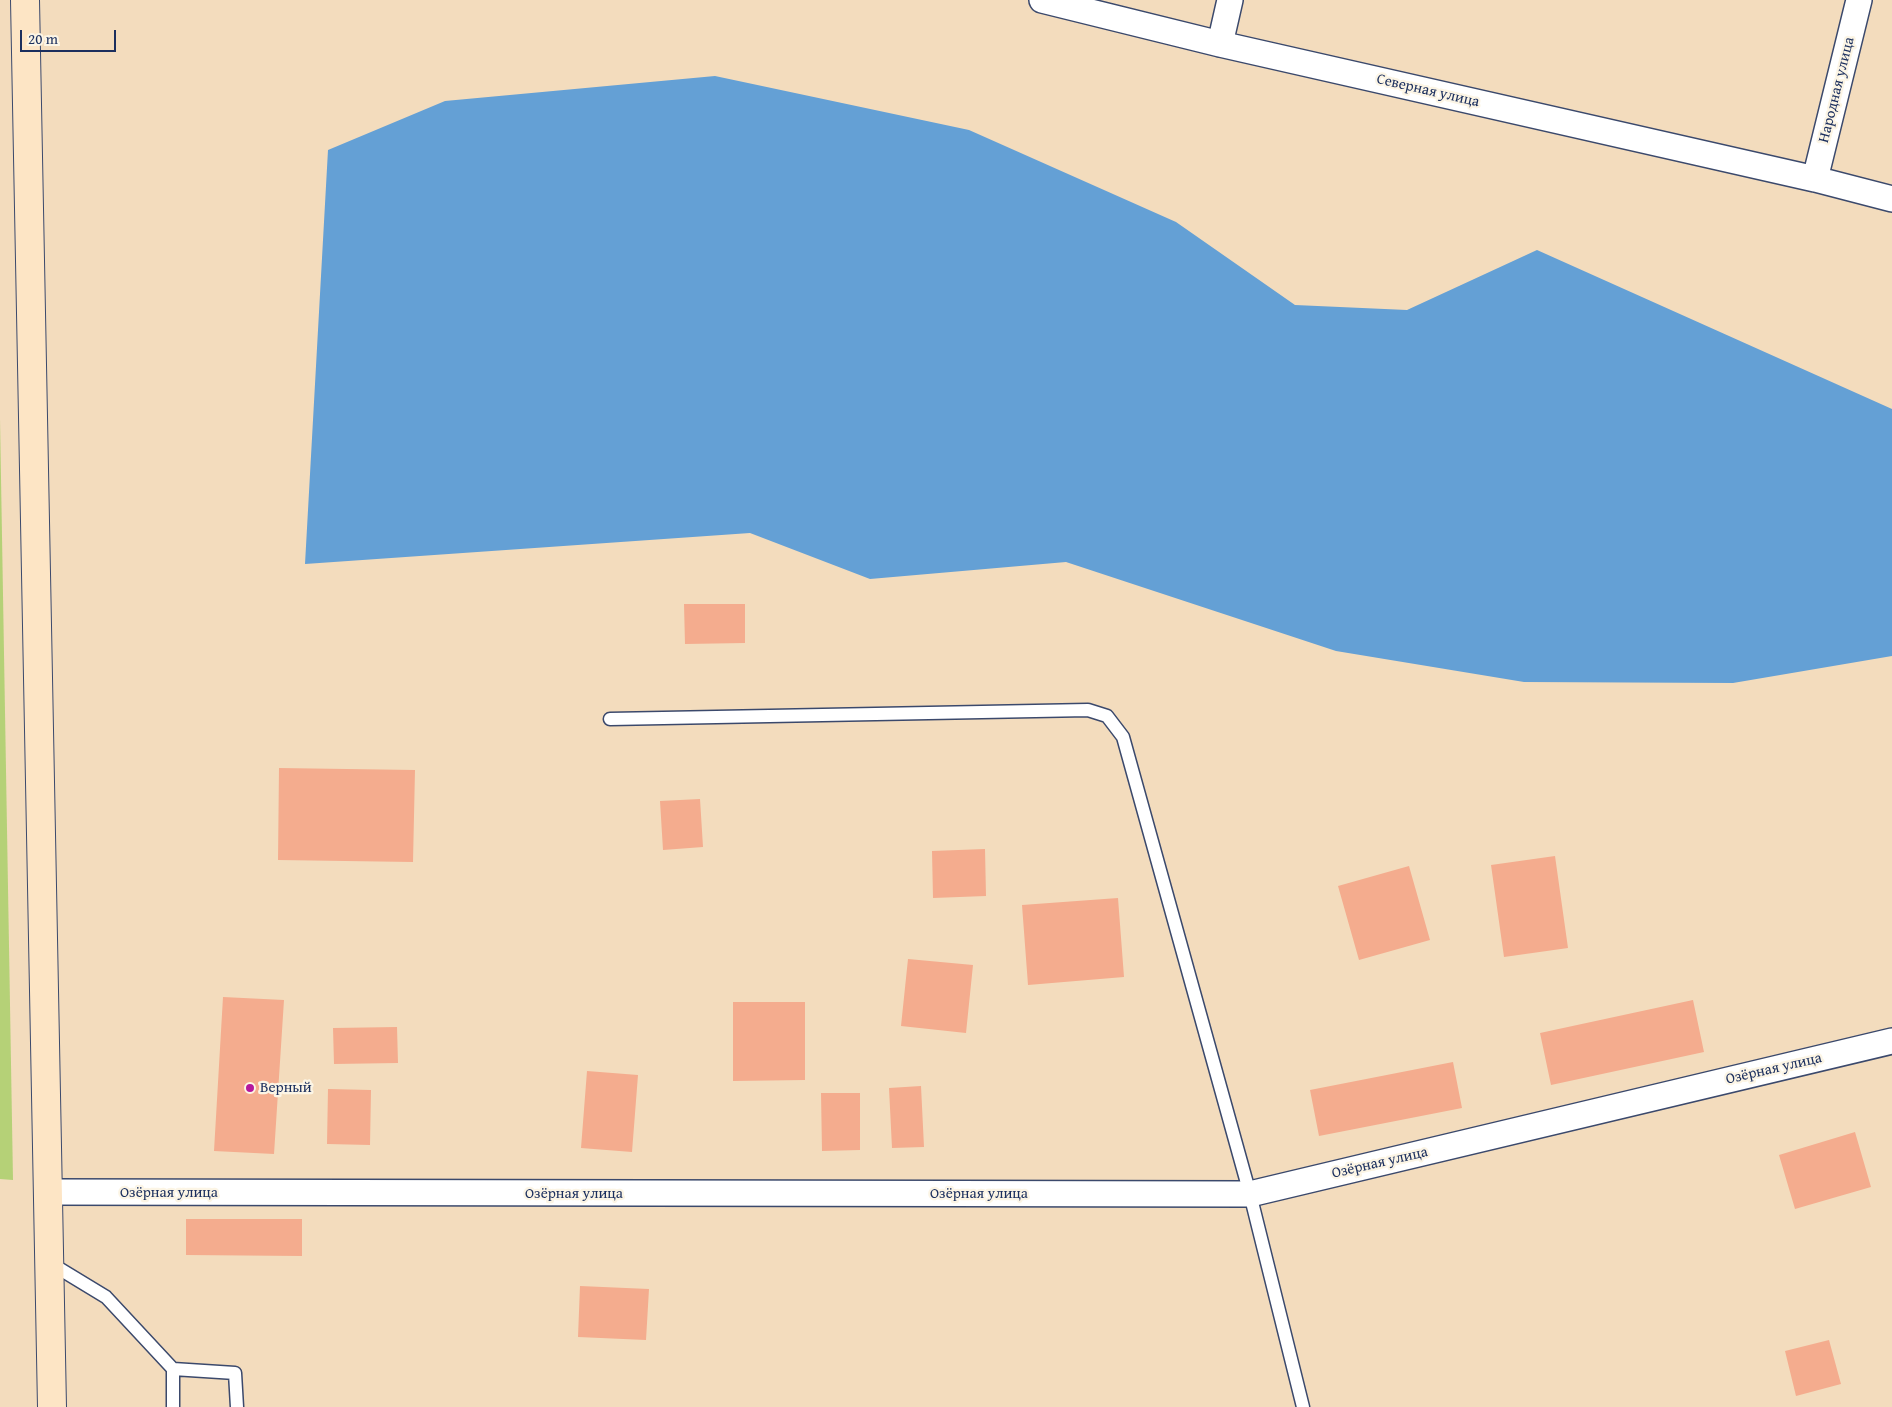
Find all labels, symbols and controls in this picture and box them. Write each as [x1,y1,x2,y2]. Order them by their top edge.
scale bar [22,20,119,52]
text: 20 m [28,28,58,49]
street label: Народная улица [1815,35,1859,145]
street label: Северная улица [1375,70,1481,112]
street label: Озёрная улица [1724,1049,1824,1089]
place label: Верный [260,1079,312,1097]
marker: Верный [244,1082,256,1094]
street label: Озёрная улица [1330,1143,1430,1183]
street label: Озёрная улица [120,1184,218,1202]
street label: Озёрная улица [525,1185,623,1203]
street label: Озёрная улица [930,1185,1028,1203]

